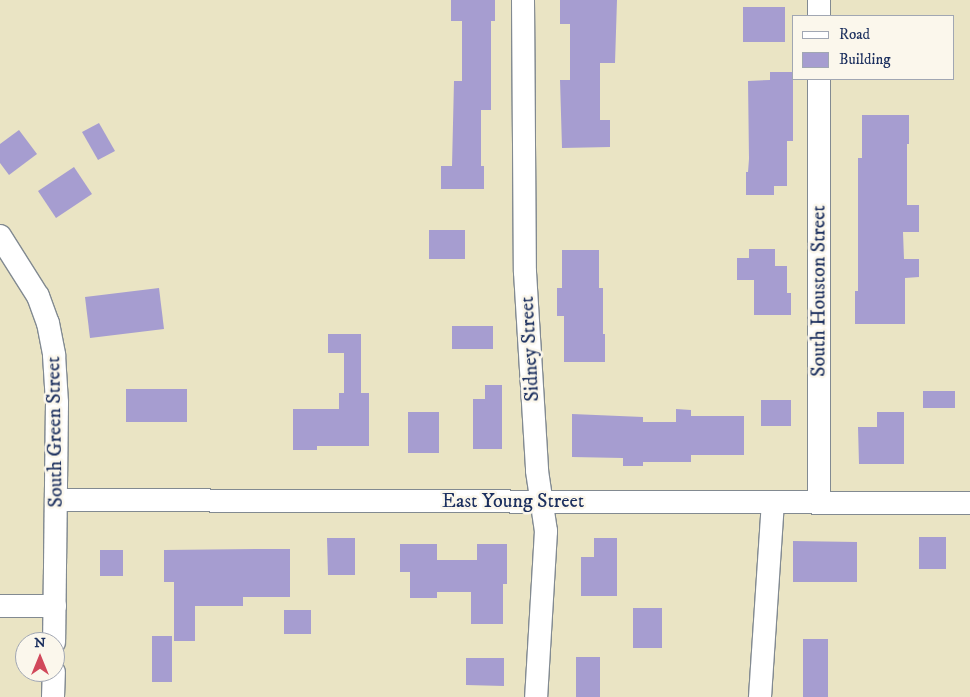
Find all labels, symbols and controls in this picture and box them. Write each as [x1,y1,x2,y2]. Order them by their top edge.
legend [792,15,955,80]
text: Road [839,25,870,44]
text: Building [839,50,891,69]
street label: South Houston Street [807,205,831,377]
street label: Sidney Street [515,296,545,402]
street label: South Green Street [42,356,68,508]
street label: East Young Street [442,489,584,513]
north arrow [15,632,65,682]
text: N [34,634,46,652]

